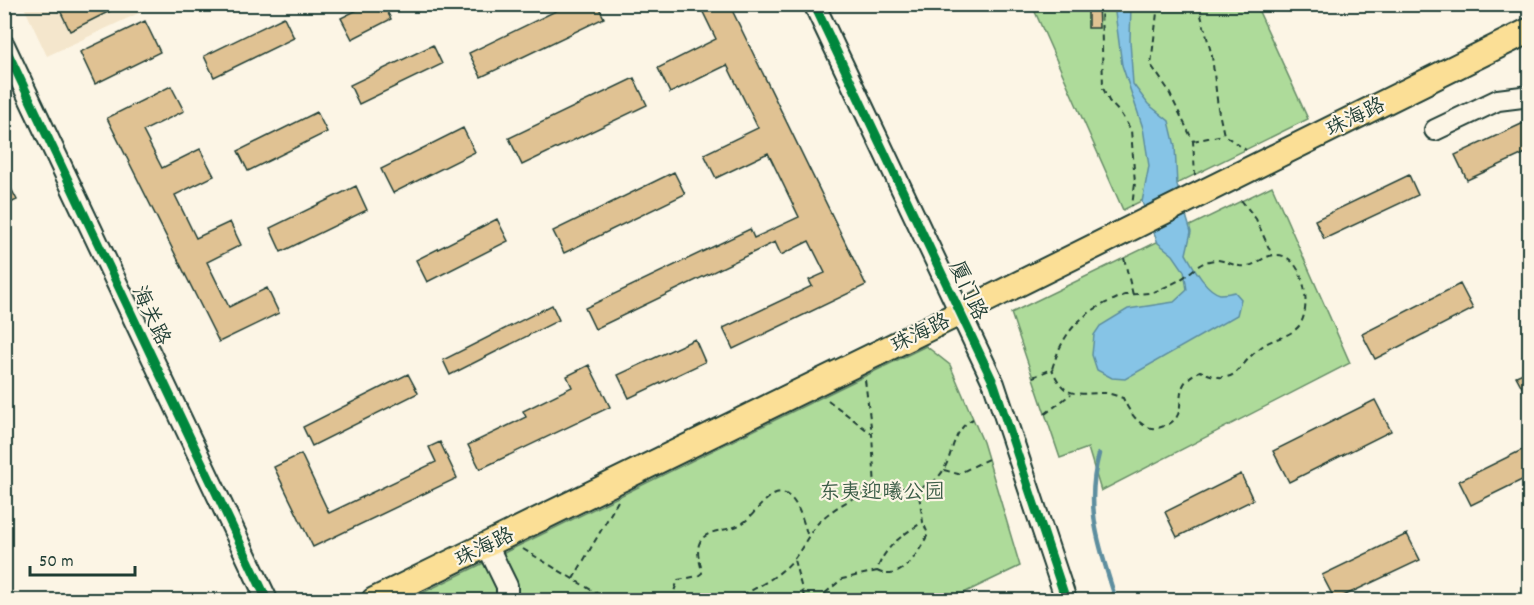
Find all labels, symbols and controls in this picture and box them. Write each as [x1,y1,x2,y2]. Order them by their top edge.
street label: 珠海路 [1321,91,1391,146]
street label: 厦门路 [939,256,993,326]
street label: 海关路 [122,281,176,351]
street label: 珠海路 [886,307,956,362]
park label: 东夷迎曦公园 [819,479,945,509]
street label: 珠海路 [450,521,520,576]
scale bar [30,539,135,577]
text: 50 m [39,550,74,575]

